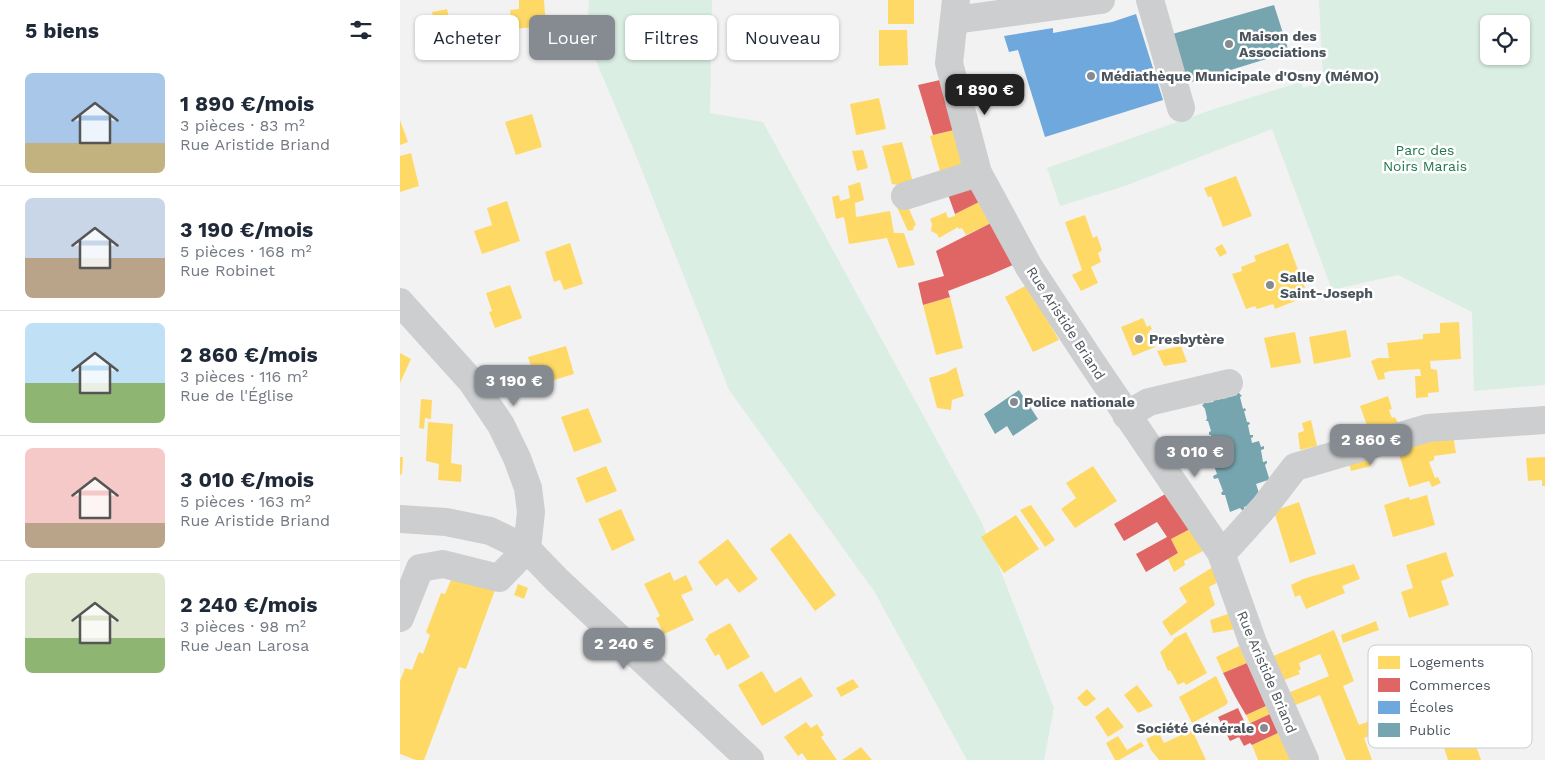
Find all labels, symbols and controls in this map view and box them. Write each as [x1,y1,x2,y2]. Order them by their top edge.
chip: Acheter [415,15,519,60]
chip: Louer [529,15,615,60]
chip: Filtres [625,15,717,60]
chip: Nouveau [727,15,839,60]
map controls [1480,15,1530,65]
button: locate [1480,15,1530,65]
icon: filters [347,16,375,44]
text: 5 biens [25,18,99,43]
place label: Maison des Associations [1239,28,1327,60]
marker: Maison des Associations [1223,38,1235,50]
place label: Médiathèque Municipale d'Osny (MéMO) [1101,68,1379,84]
marker: Médiathèque Municipale d'Osny (MéMO) [1085,70,1097,82]
pin: 1 890 € [939,74,1031,116]
text: 1 890 € [956,80,1014,99]
text: 1 890 €/mois [180,91,314,116]
icon: home [65,93,125,153]
text: 3 pièces · 83 m² [180,116,305,135]
text: Rue Aristide Briand [180,135,330,154]
park label: Parc des Noirs Marais [1383,142,1467,174]
text: 3 190 €/mois [180,217,313,242]
icon: home [65,218,125,278]
text: 5 pièces · 168 m² [180,242,312,261]
text: Rue Robinet [180,261,275,280]
street label: Rue Aristide Briand [1024,264,1108,382]
place label: Salle Saint-Joseph [1280,269,1373,301]
marker: Salle Saint-Joseph [1264,279,1276,291]
place label: Presbytère [1149,331,1224,347]
marker: Presbytère [1133,333,1145,345]
text: 2 860 €/mois [180,342,318,367]
icon: home [65,343,125,403]
pin: 3 190 € [468,364,560,407]
text: 3 pièces · 116 m² [180,367,308,386]
text: 3 190 € [486,371,542,390]
text: Rue de l'Église [180,386,294,405]
place label: Police nationale [1024,394,1135,410]
marker: Police nationale [1008,396,1020,408]
pin: 2 860 € [1325,424,1417,466]
text: 2 860 € [1341,430,1401,449]
pin: 3 010 € [1149,436,1241,478]
text: 3 010 € [1166,442,1224,461]
text: 3 010 €/mois [180,467,314,492]
icon: home [65,468,125,528]
text: 5 pièces · 163 m² [180,492,311,511]
text: Rue Aristide Briand [180,511,330,530]
text: 2 240 €/mois [180,592,317,617]
icon: home [65,593,125,653]
street label: Rue Aristide Briand [1234,608,1300,736]
text: 3 pièces · 98 m² [180,617,306,636]
pin: 2 240 € [578,628,670,670]
text: 2 240 € [594,634,654,653]
text: Rue Jean Larosa [180,636,309,655]
legend [1368,645,1532,748]
text: Logements [1409,654,1484,670]
text: Commerces [1409,677,1491,693]
text: Écoles [1409,699,1454,715]
place label: Société Générale [1137,720,1254,736]
marker: Société Générale [1258,722,1270,734]
text: Public [1409,722,1451,738]

